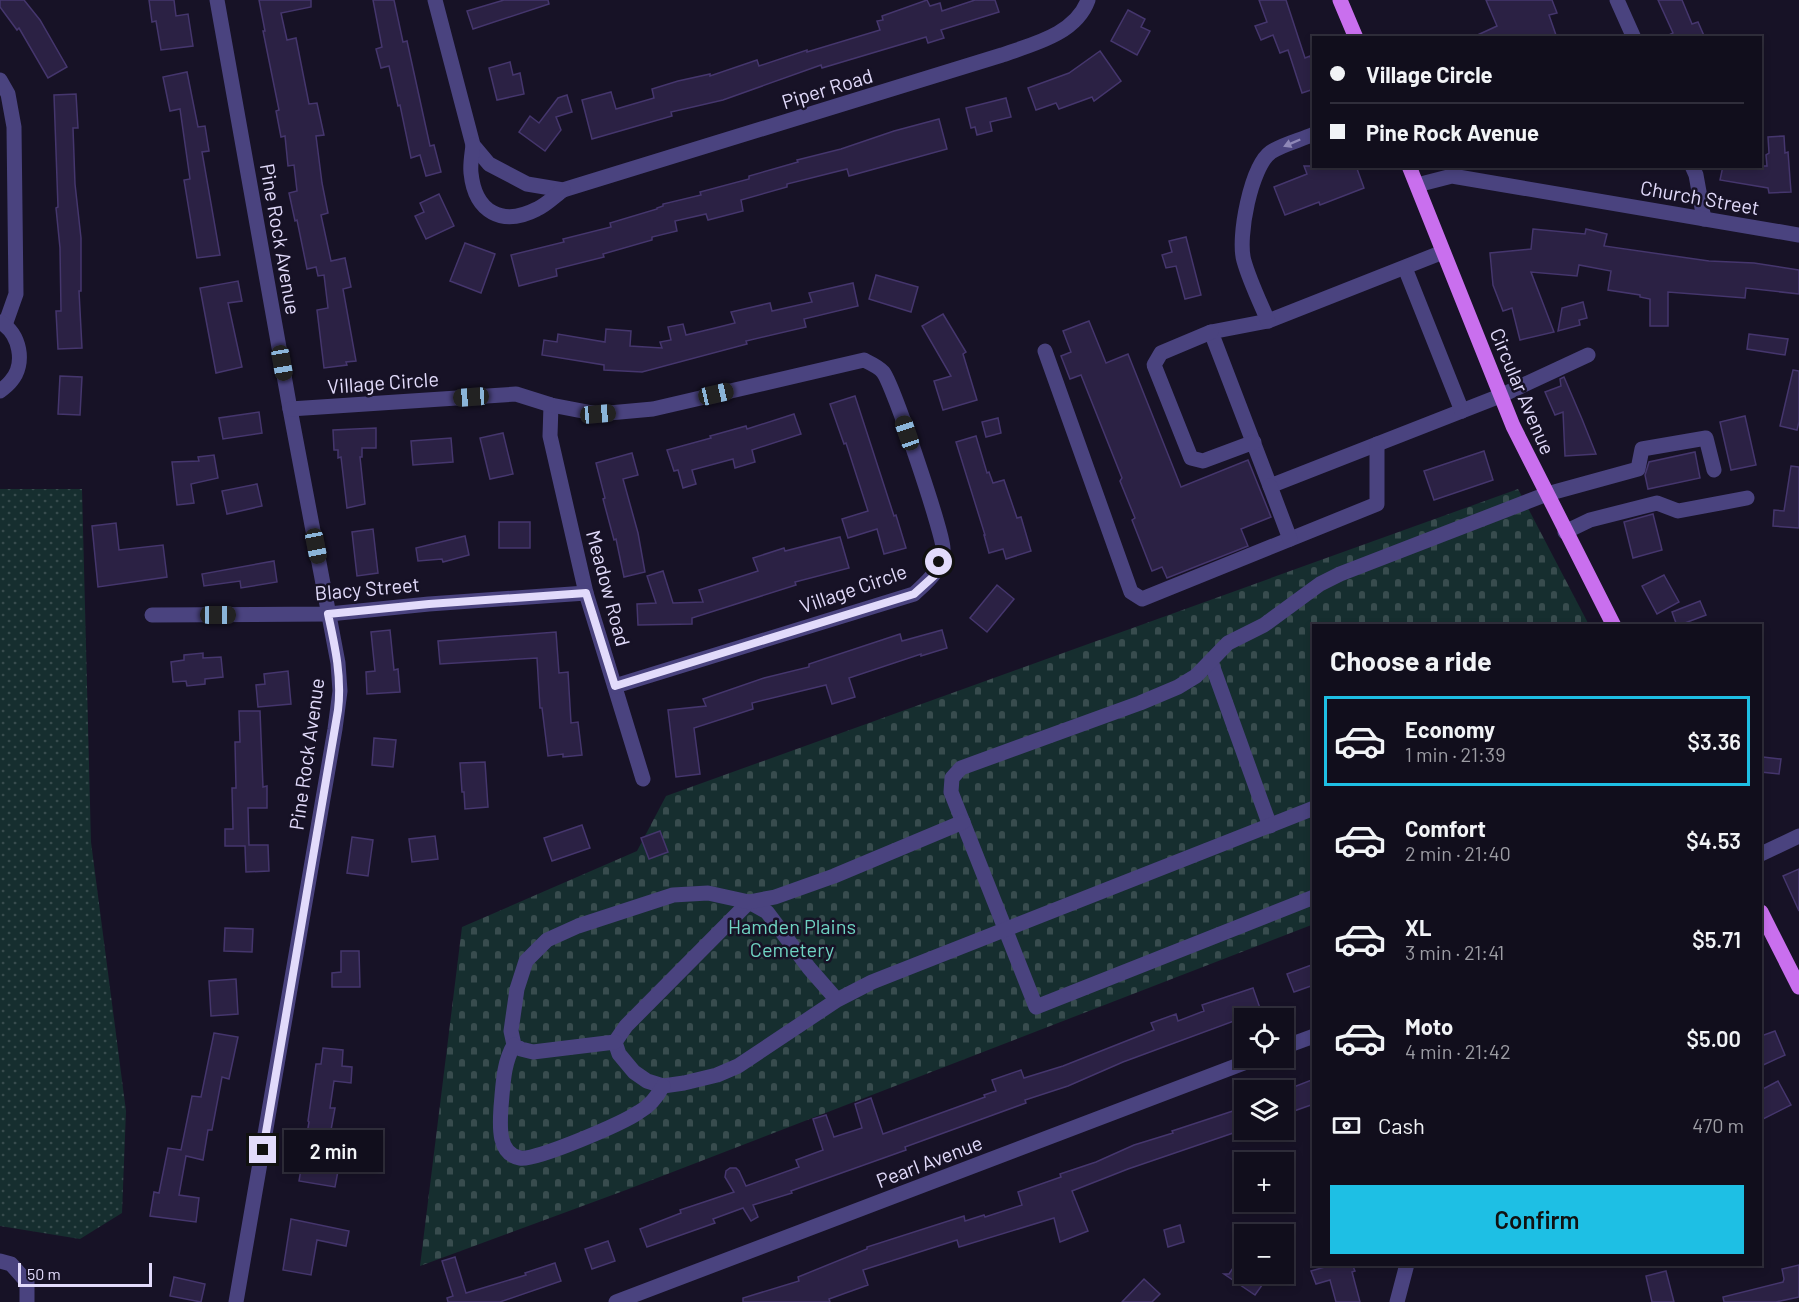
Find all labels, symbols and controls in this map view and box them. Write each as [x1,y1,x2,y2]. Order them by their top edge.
text: Village Circle [1366,61,1493,87]
street label: Piper Road [779,63,875,113]
text: Pine Rock Avenue [1366,119,1539,145]
one-way arrow [1283,139,1301,148]
street label: Pine Rock Avenue [256,161,306,317]
street label: Church Street [1639,175,1761,219]
street label: Circular Avenue [1486,324,1560,458]
car [270,344,294,382]
street label: Village Circle [326,366,440,398]
car [696,381,736,407]
car [452,387,490,407]
car [579,403,617,425]
car [893,413,921,453]
car [304,527,328,565]
street label: Meadow Road [582,527,636,649]
route start [925,548,952,575]
street label: Village Circle [796,558,910,618]
street label: Blacy Street [313,571,421,605]
car [200,606,236,624]
text: Choose a ride [1330,644,1492,676]
street label: Pine Rock Avenue [283,676,329,832]
icon: car [1333,714,1387,768]
text: Economy [1405,716,1495,742]
text: $3.36 [1688,728,1741,754]
text: 1 min · 21:39 [1405,742,1506,766]
icon: car [1333,813,1387,867]
text: Comfort [1405,815,1486,841]
text: $4.53 [1686,827,1741,853]
text: 2 min · 21:40 [1405,841,1511,865]
icon: car [1333,912,1387,966]
park label: Hamden Plains Cemetery [728,914,856,961]
text: XL [1405,914,1431,940]
text: $5.71 [1692,926,1741,952]
text: 3 min · 21:41 [1405,940,1504,964]
map controls [1234,1008,1294,1284]
button: locate [1234,1008,1294,1068]
icon: car [1333,1011,1387,1065]
text: Moto [1405,1013,1453,1039]
text: $5.00 [1687,1025,1741,1051]
text: 4 min · 21:42 [1405,1039,1511,1063]
button: layers [1234,1080,1294,1140]
icon: cash [1330,1109,1363,1142]
text: Cash [1378,1112,1425,1138]
text: 470 m [1692,1113,1744,1137]
callout: 2 min [284,1129,383,1171]
street label: Pearl Avenue [873,1130,985,1192]
route end [249,1136,276,1163]
text: 2 min [310,1139,357,1163]
button: + [1234,1152,1294,1212]
button: Confirm [1330,1185,1744,1254]
button: − [1234,1224,1294,1284]
scale bar [18,1260,152,1288]
text: 50 m [27,1264,61,1283]

